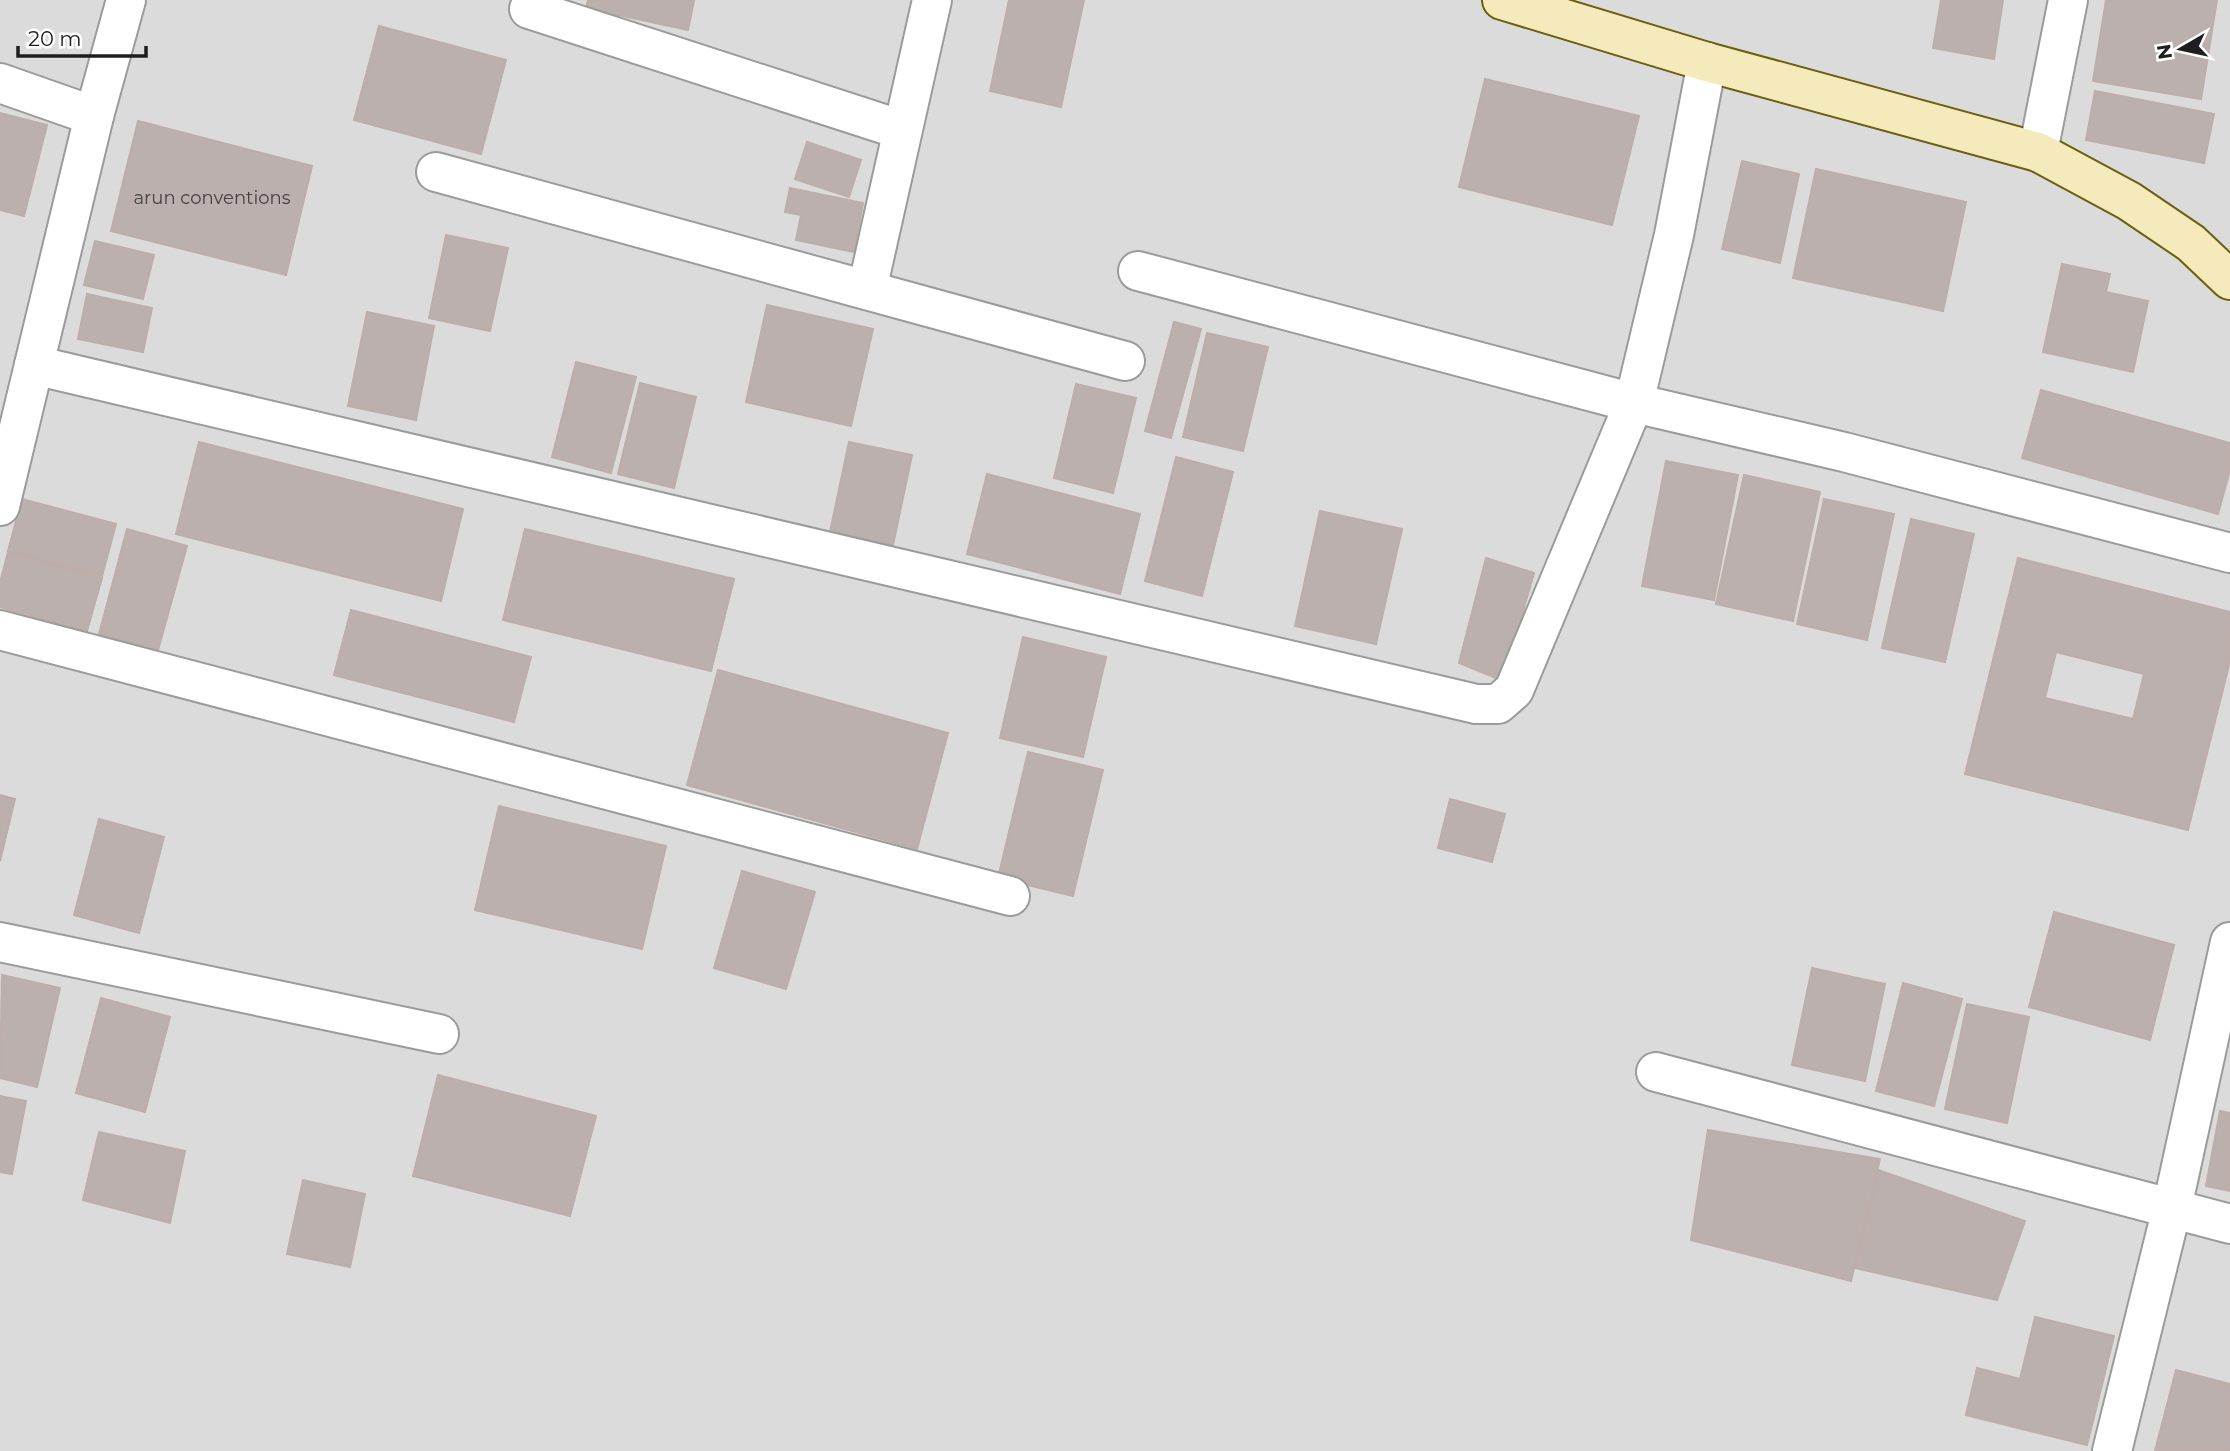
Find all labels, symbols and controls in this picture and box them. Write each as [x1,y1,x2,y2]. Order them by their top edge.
scale bar [18,14,145,58]
north arrow [2146,14,2216,84]
text: 20 m [28,26,82,51]
text: N [2152,42,2177,61]
house number: arun conventions [134,187,291,209]

